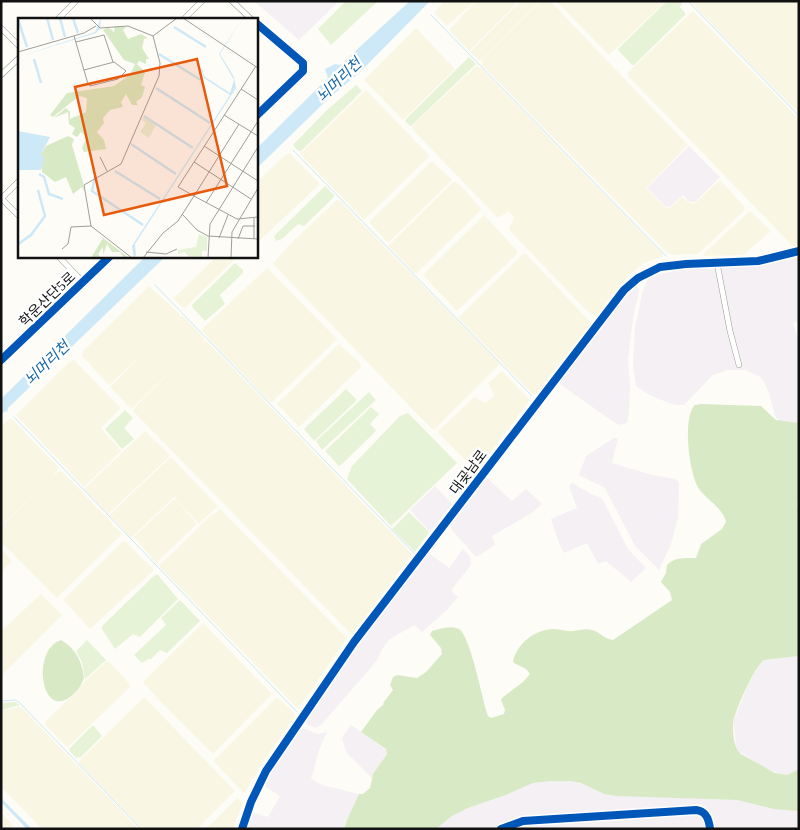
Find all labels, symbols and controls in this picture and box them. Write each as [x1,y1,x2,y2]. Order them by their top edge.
inset map [18,18,258,258]
water label: 뇌머리천 [314,54,366,105]
street label: 학운산단5로 [16,268,78,330]
water label: 뇌머리천 [22,337,74,388]
street label: 대곶남로 [447,447,490,497]

